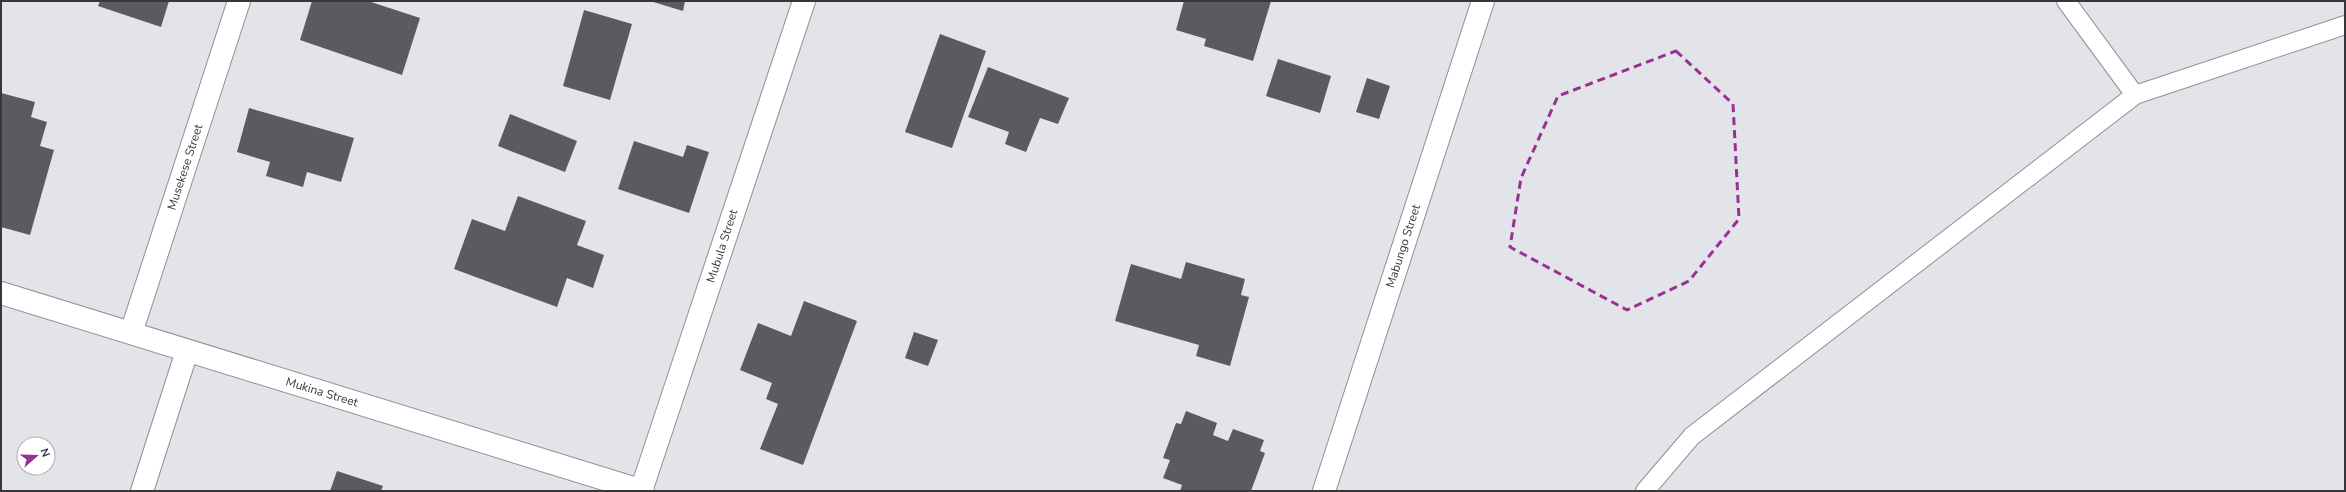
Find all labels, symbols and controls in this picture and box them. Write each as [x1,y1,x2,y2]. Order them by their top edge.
street label: Musekese Street [164,121,207,212]
street label: Mabungo Street [1382,202,1424,290]
street label: Mubula Street [703,206,742,285]
street label: Mukina Street [284,373,361,411]
north arrow [16,436,56,476]
text: N [36,446,53,459]

